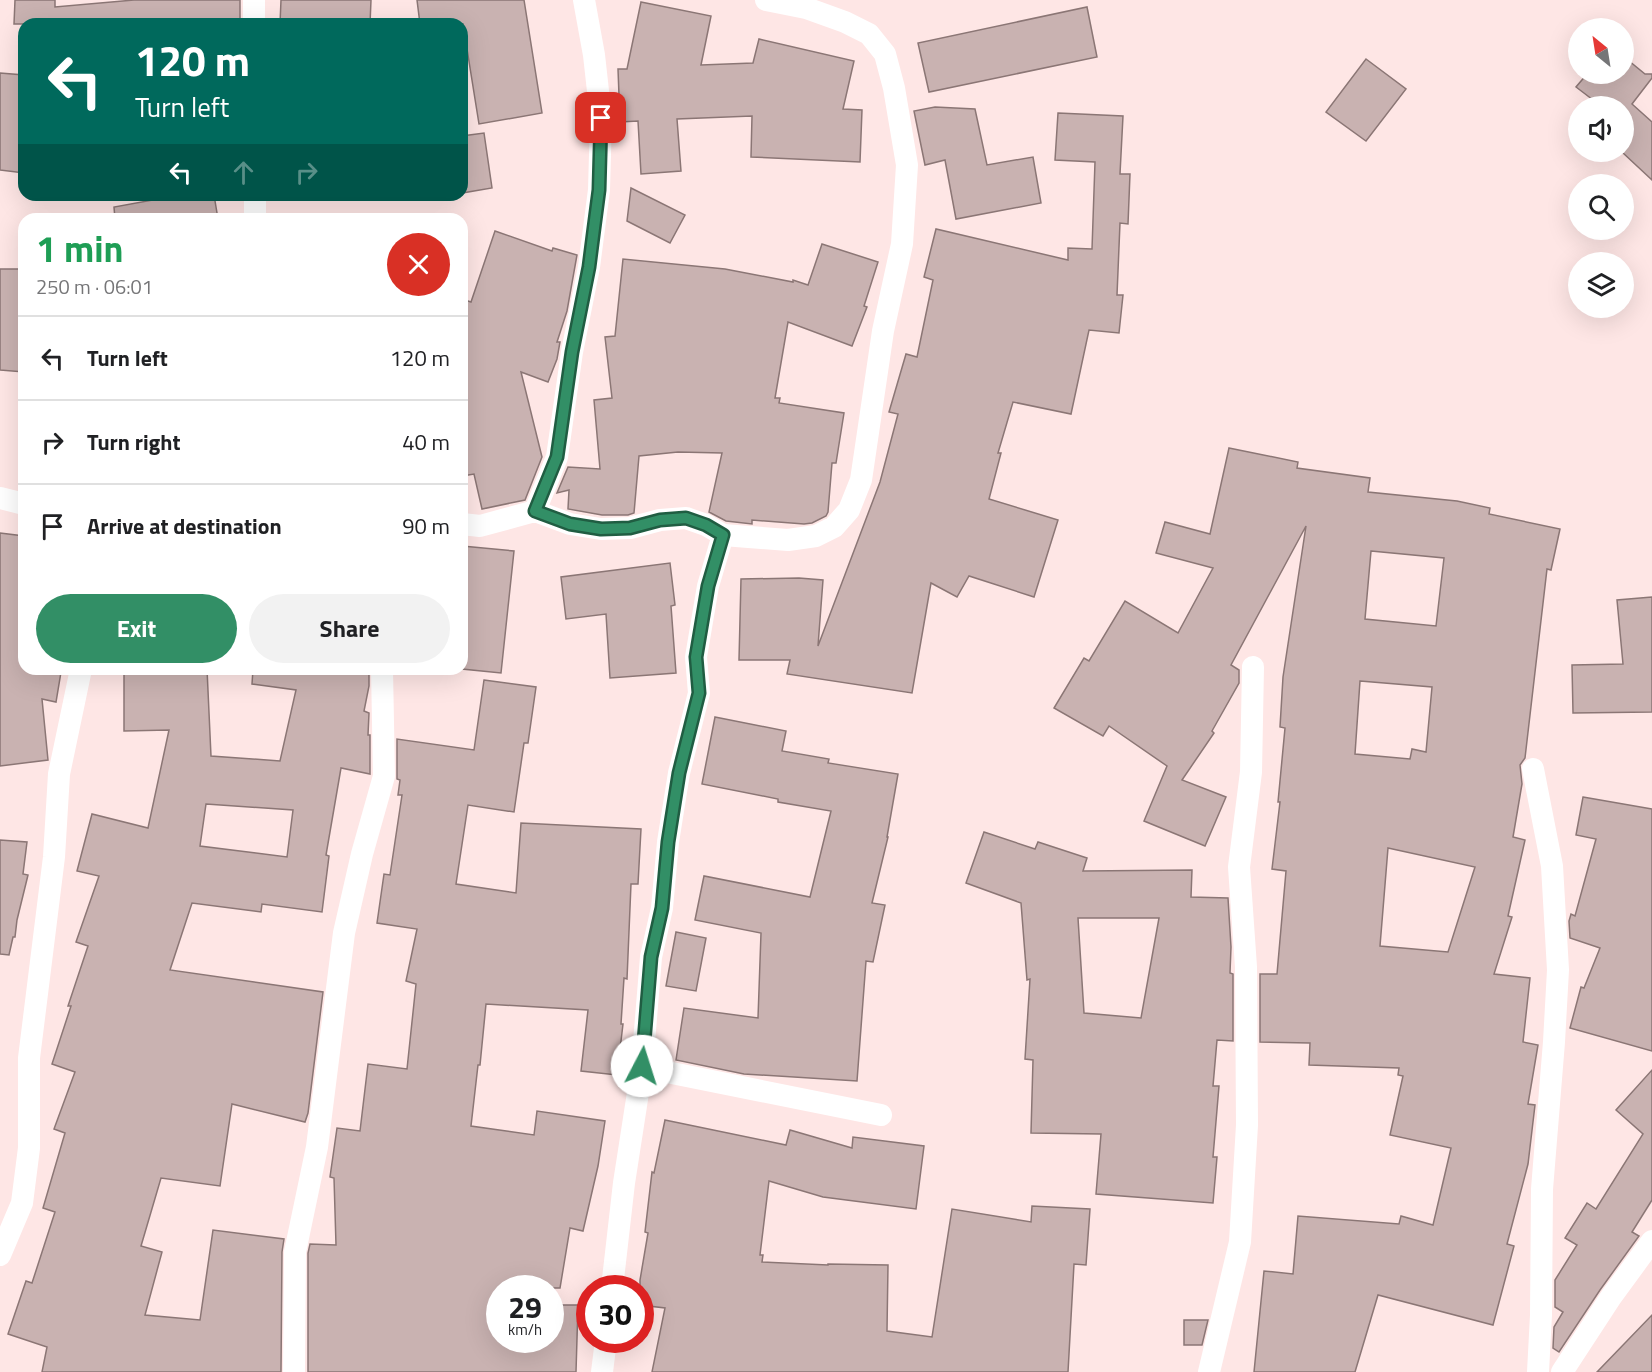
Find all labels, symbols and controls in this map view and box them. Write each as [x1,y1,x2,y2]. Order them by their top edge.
north arrow [1568,18,1634,84]
map controls [1568,18,1634,318]
text: 120 m [135,28,250,92]
icon: left [36,42,114,120]
text: Turn left [135,86,229,127]
pin [575,92,626,143]
button: sound [1568,96,1634,162]
icon: arrive [584,101,617,134]
icon: left [164,156,197,189]
icon: ahead [227,156,260,189]
icon: right [290,156,323,189]
button: search [1568,174,1634,240]
text: 1 min [36,221,123,276]
button: close [387,233,450,296]
button: layers [1568,252,1634,318]
text: 250 m · 06:01 [36,271,153,302]
text: Turn left [87,341,168,375]
text: 120 m [390,341,450,375]
icon: left [36,342,69,375]
text: Turn right [87,425,181,459]
text: 40 m [402,425,450,459]
icon: right [36,426,69,459]
text: Arrive at destination [87,509,282,543]
text: 90 m [402,509,450,543]
icon: arrive [36,510,69,543]
button: Exit [36,594,237,663]
button: Share [249,594,450,663]
position arrow [610,1034,674,1098]
speed limit sign: 30 [576,1275,654,1353]
text: 29 [508,1284,542,1330]
text: km/h [508,1318,542,1341]

